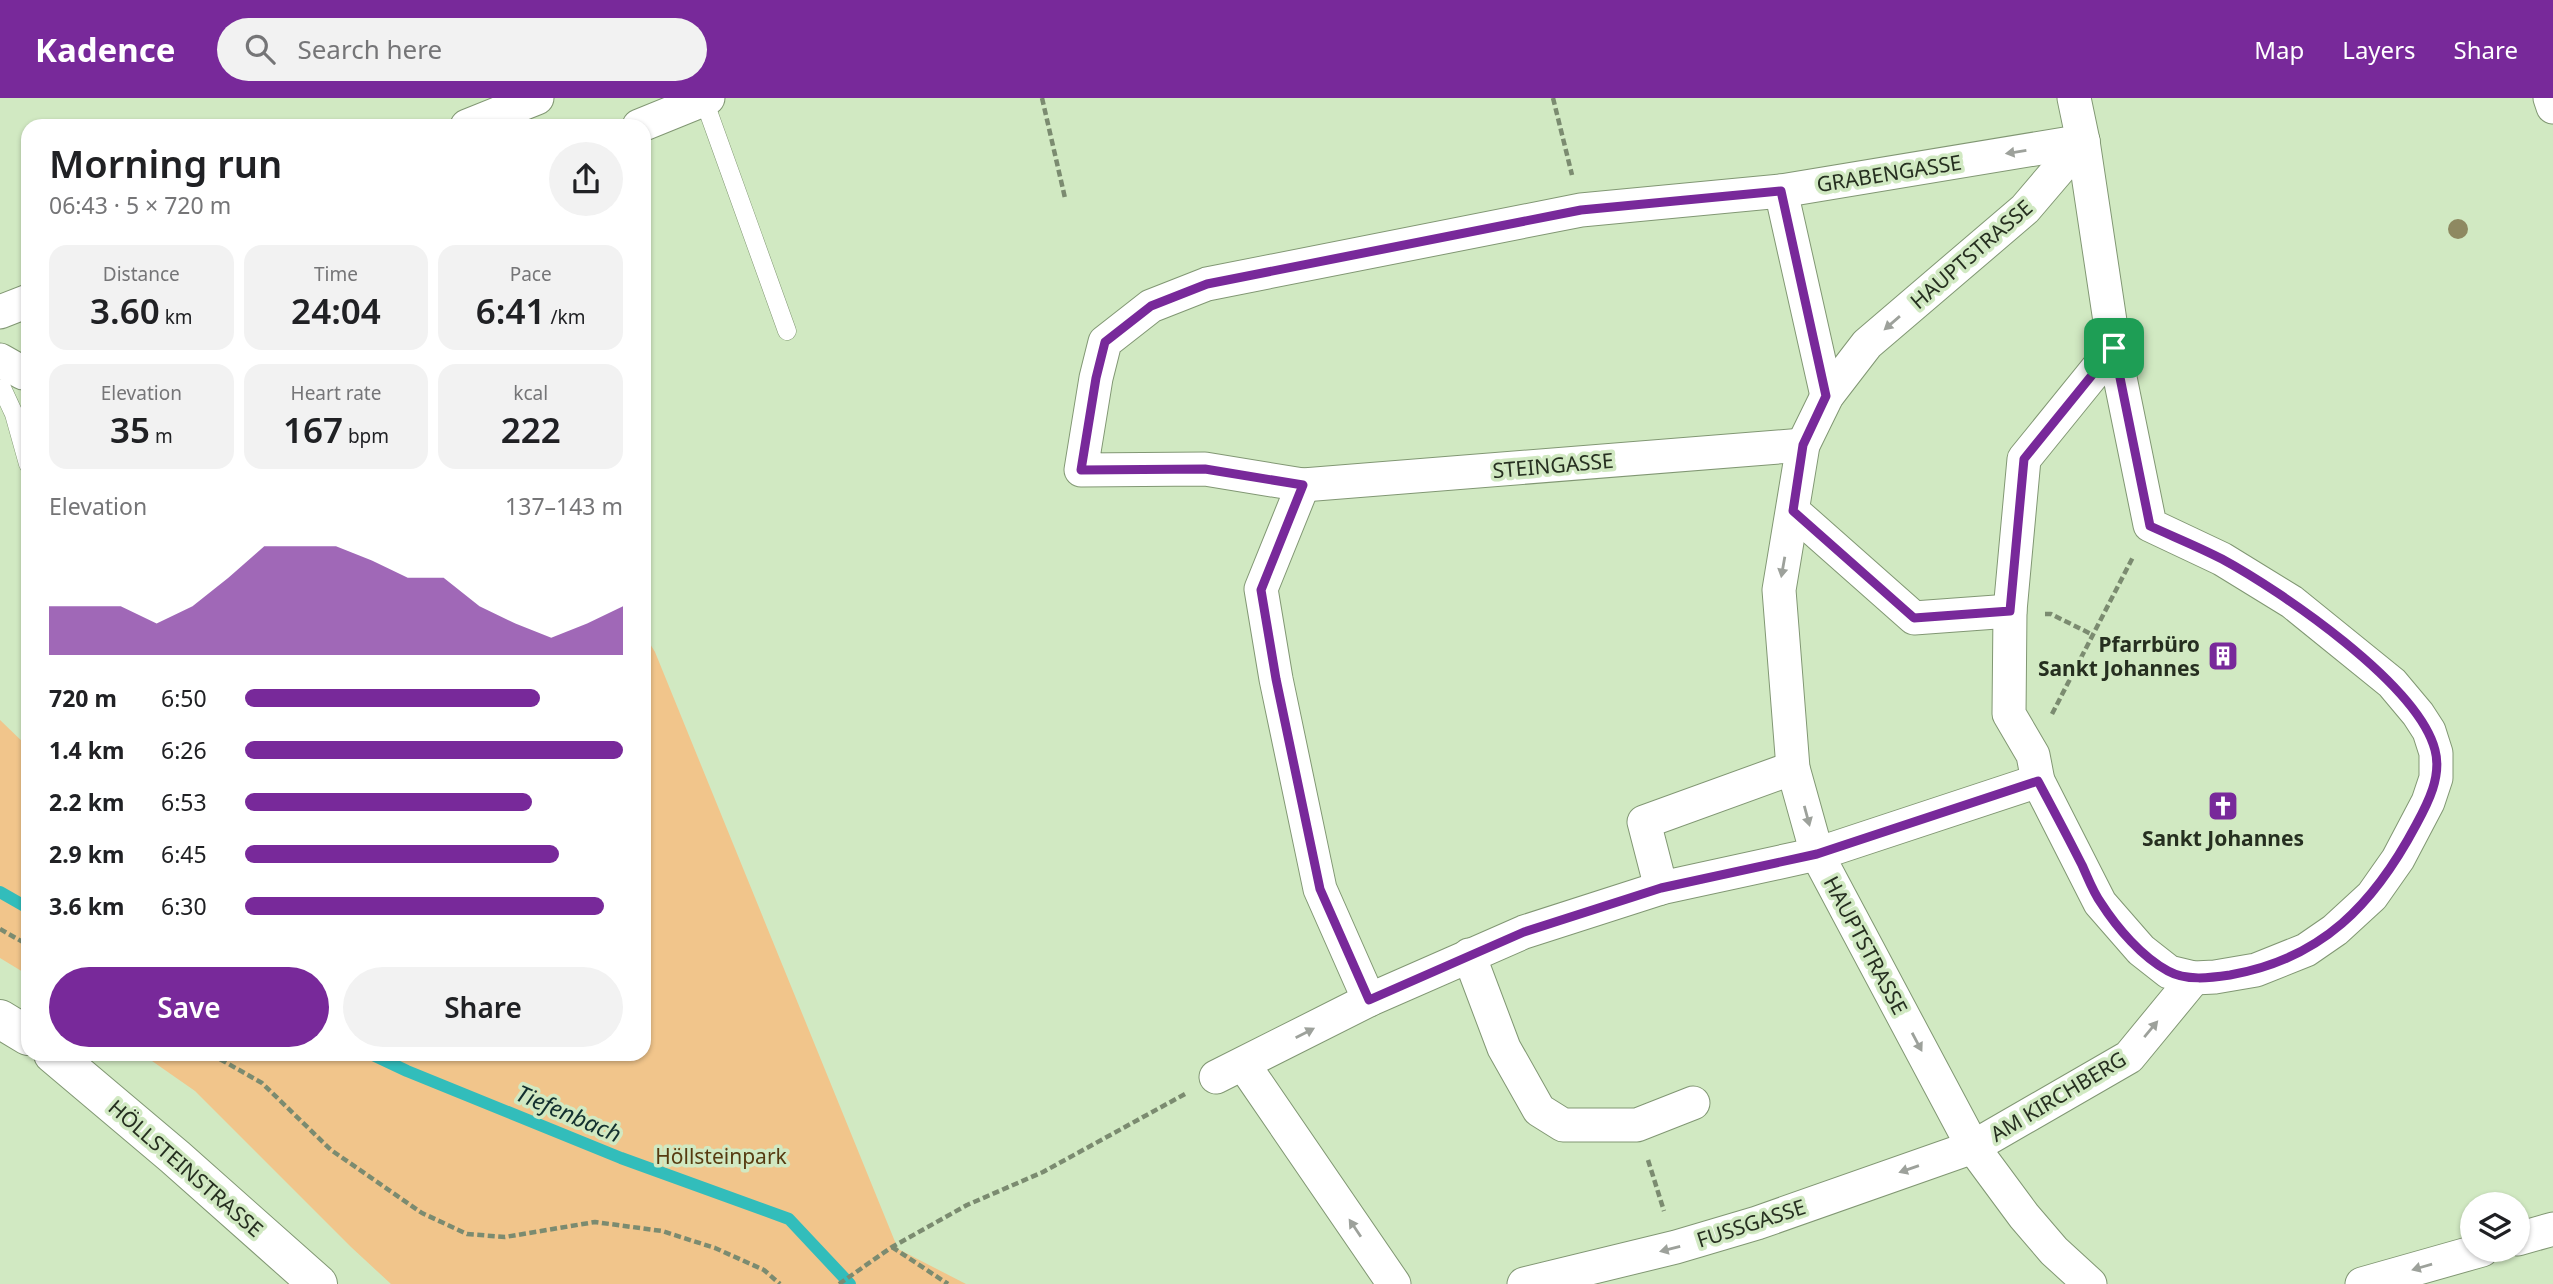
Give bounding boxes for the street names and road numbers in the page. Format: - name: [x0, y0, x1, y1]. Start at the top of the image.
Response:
- street label: GRABENGASSE: [1814, 148, 1964, 198]
- street label: HAUPTSTRASSE: [1904, 193, 2038, 315]
- street label: STEINGASSE: [1491, 446, 1615, 484]
- street label: HAUPTSTRASSE: [1818, 871, 1914, 1019]
- street label: AM KIRCHBERG: [1985, 1044, 2131, 1148]
- street label: HÖLLSTEINSTRASSE: [103, 1093, 269, 1243]
- street label: FUSSGASSE: [1693, 1192, 1809, 1254]

